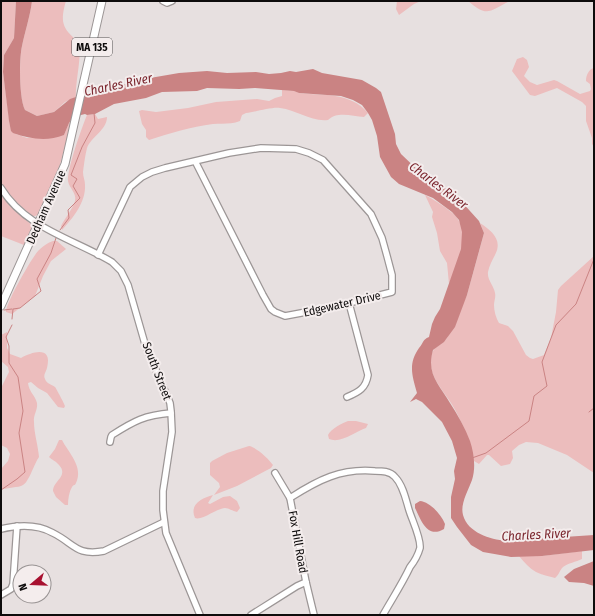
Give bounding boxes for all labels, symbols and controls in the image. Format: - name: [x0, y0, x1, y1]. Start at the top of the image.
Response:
- road number: MA 135: [72, 38, 112, 56]
- water label: Charles River: [83, 70, 154, 99]
- water label: Charles River: [407, 159, 471, 213]
- street label: Dedham Avenue: [23, 168, 69, 246]
- street label: Edgewater Drive: [302, 288, 382, 320]
- street label: South Street: [140, 340, 175, 402]
- street label: Fox Hill Road: [286, 510, 310, 574]
- water label: Charles River: [501, 525, 571, 544]
- north arrow: [12, 564, 52, 604]
- text: N: [16, 582, 30, 592]

